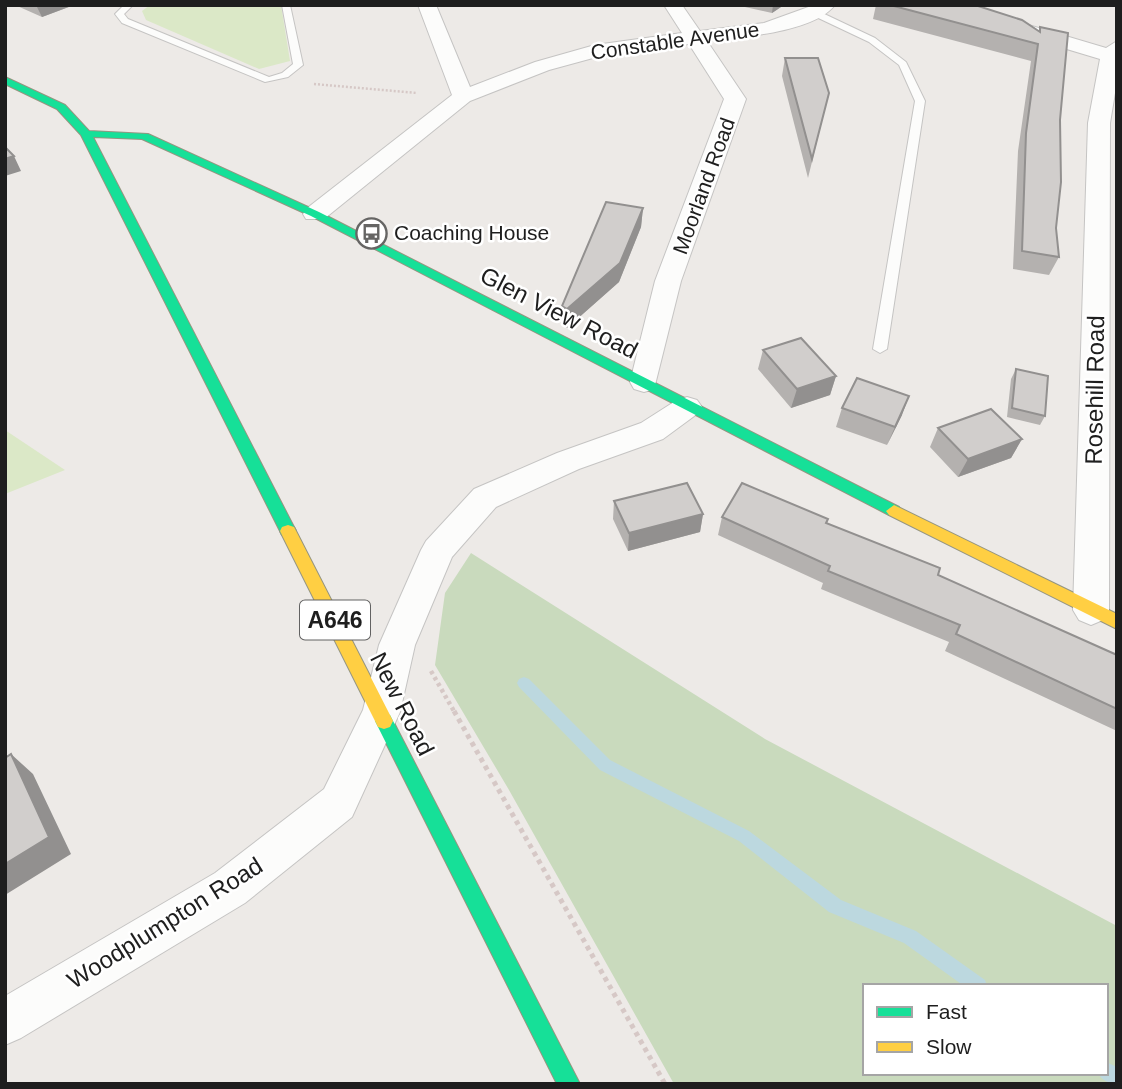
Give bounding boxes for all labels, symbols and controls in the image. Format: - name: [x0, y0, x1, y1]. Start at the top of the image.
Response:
- street label: Constable Avenue: [589, 17, 761, 64]
- street label: Moorland Road: [668, 114, 739, 257]
- bus stop icon: Coaching House: [354, 216, 388, 250]
- place label: Coaching House: [394, 221, 549, 244]
- street label: Glen View Road: [476, 261, 642, 364]
- street label: Rosehill Road: [1080, 315, 1109, 465]
- road number: A646: [300, 600, 370, 640]
- street label: New Road: [365, 648, 440, 760]
- street label: Woodplumpton Road: [62, 851, 267, 994]
- legend: [863, 984, 1108, 1075]
- text: Fast: [926, 1000, 967, 1023]
- text: Slow: [926, 1035, 972, 1058]

